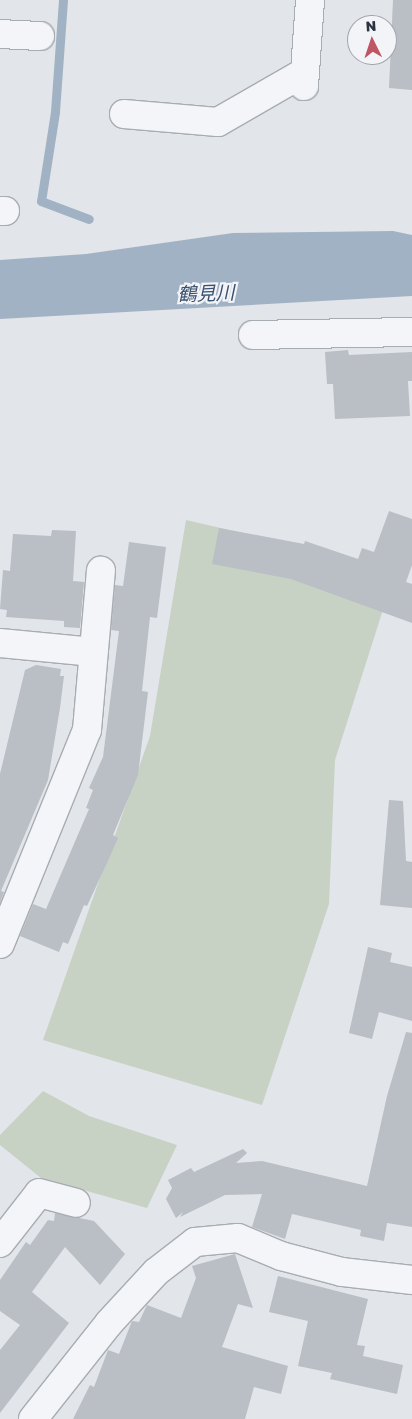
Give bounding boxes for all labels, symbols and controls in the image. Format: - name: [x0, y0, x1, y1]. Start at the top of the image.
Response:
- north arrow: [347, 15, 397, 65]
- text: N: [365, 17, 377, 34]
- water label: 鶴見川: [177, 281, 235, 305]

